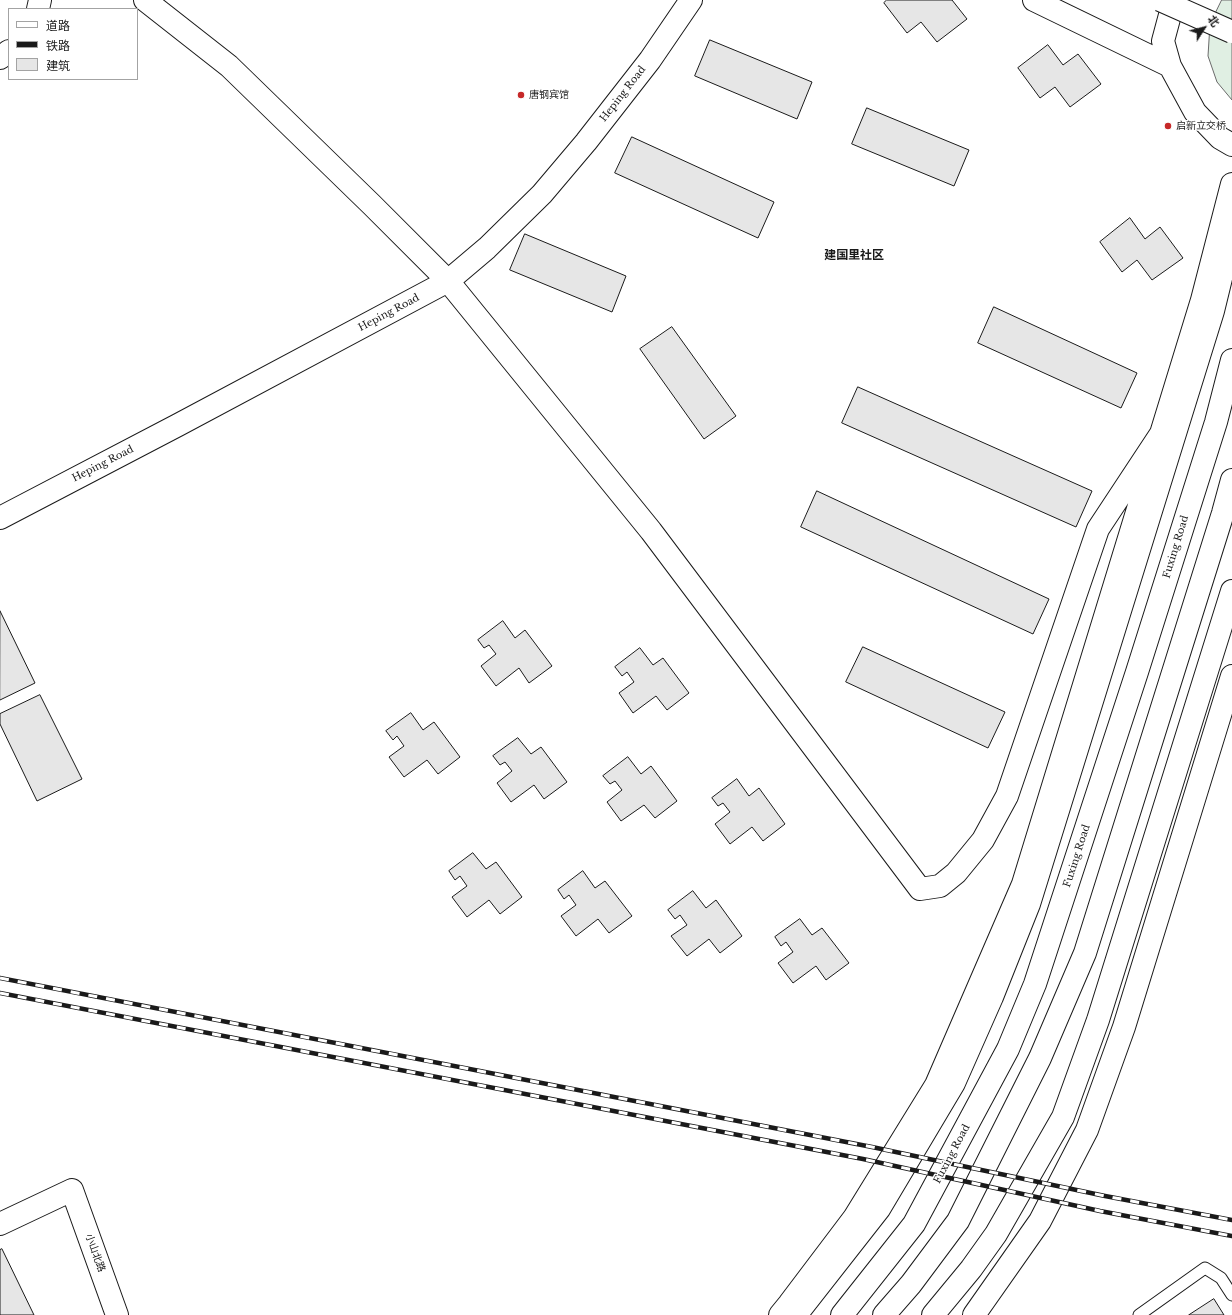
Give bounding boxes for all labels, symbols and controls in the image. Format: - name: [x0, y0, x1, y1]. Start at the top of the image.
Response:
- legend: [8, 8, 138, 80]
- north arrow: [1184, 8, 1224, 48]
- text: 北: [1205, 12, 1223, 30]
- text: 道路: [46, 18, 70, 33]
- text: 铁路: [46, 38, 70, 53]
- text: 建筑: [46, 58, 70, 73]
- street label: Heping Road: [598, 64, 648, 124]
- place label: 唐钢宾馆: [529, 89, 569, 101]
- marker: 唐钢宾馆: [516, 90, 526, 100]
- place label: 启新立交桥: [1176, 120, 1226, 132]
- marker: 启新立交桥: [1163, 121, 1173, 131]
- district label: 建国里社区: [824, 249, 884, 263]
- street label: Heping Road: [356, 292, 422, 334]
- street label: Heping Road: [70, 443, 136, 485]
- street label: Fuxing Road: [1161, 514, 1191, 580]
- street label: Fuxing Road: [1061, 823, 1093, 889]
- street label: Fuxing Road: [931, 1122, 973, 1186]
- street label: 小山北路: [83, 1232, 107, 1274]

